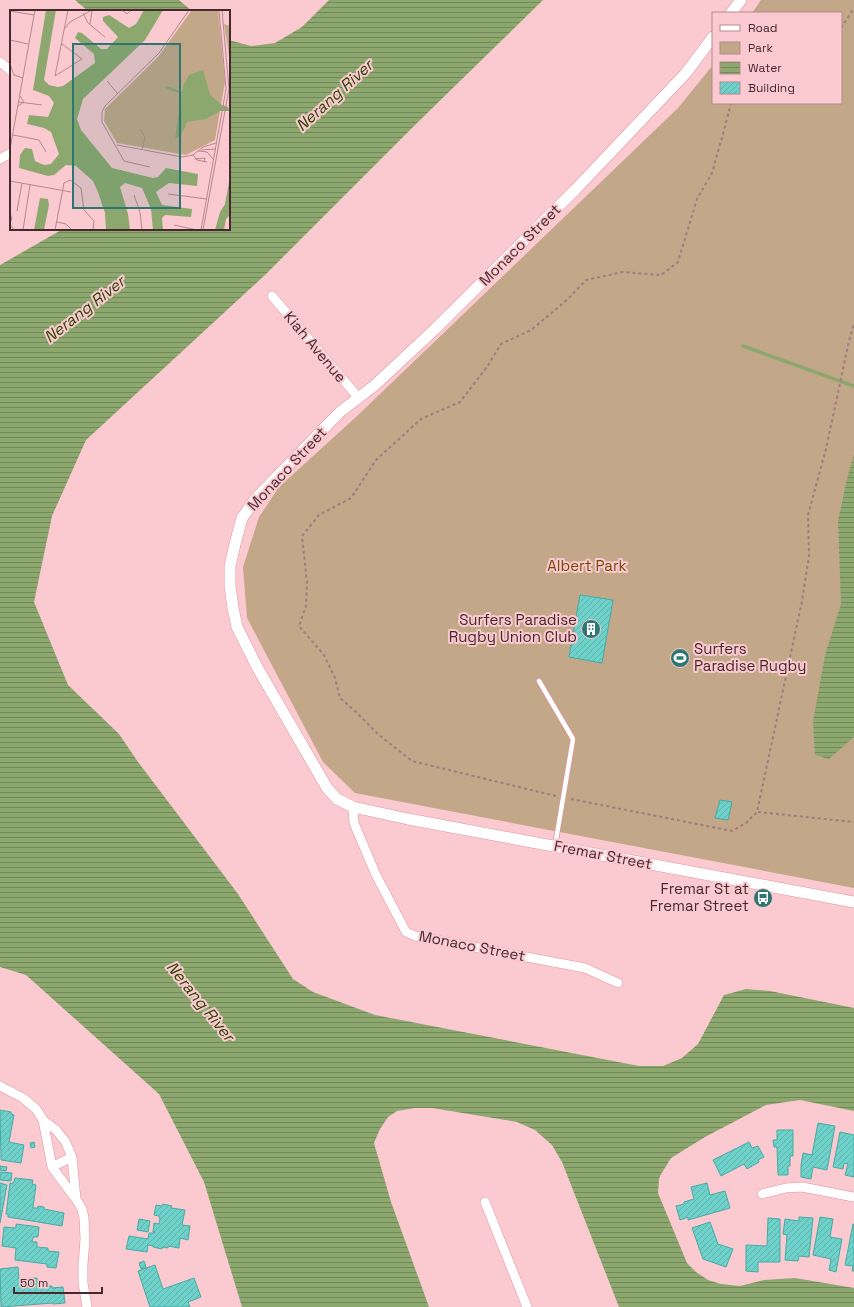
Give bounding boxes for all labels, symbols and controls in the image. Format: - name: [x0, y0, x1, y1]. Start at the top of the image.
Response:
- inset map: [10, 10, 230, 230]
- legend: [712, 12, 842, 104]
- text: Road: [748, 20, 777, 36]
- text: Park: [748, 40, 773, 56]
- water label: Nerang River: [291, 54, 379, 136]
- text: Water: [748, 60, 782, 76]
- text: Building: [748, 80, 795, 96]
- street label: Monaco Street: [475, 200, 565, 289]
- water label: Nerang River: [40, 270, 131, 348]
- street label: Kiah Avenue: [280, 307, 351, 386]
- street label: Monaco Street: [243, 423, 330, 515]
- park label: Albert Park: [547, 556, 627, 575]
- place label: Surfers Paradise Rugby Union Club: [449, 610, 577, 646]
- building icon: Surfers Paradise Rugby Union Club: [580, 618, 602, 640]
- place label: Surfers Paradise Rugby: [694, 639, 806, 675]
- sports icon: Surfers Paradise Rugby: [669, 647, 691, 669]
- street label: Fremar Street: [553, 836, 654, 873]
- place label: Fremar St at Fremar Street: [650, 879, 749, 915]
- bus stop icon: Fremar St at Fremar Street: [752, 887, 774, 909]
- street label: Monaco Street: [417, 926, 527, 965]
- water label: Nerang River: [162, 957, 241, 1047]
- scale bar: [14, 1269, 102, 1295]
- text: 50 m: [20, 1275, 48, 1291]

